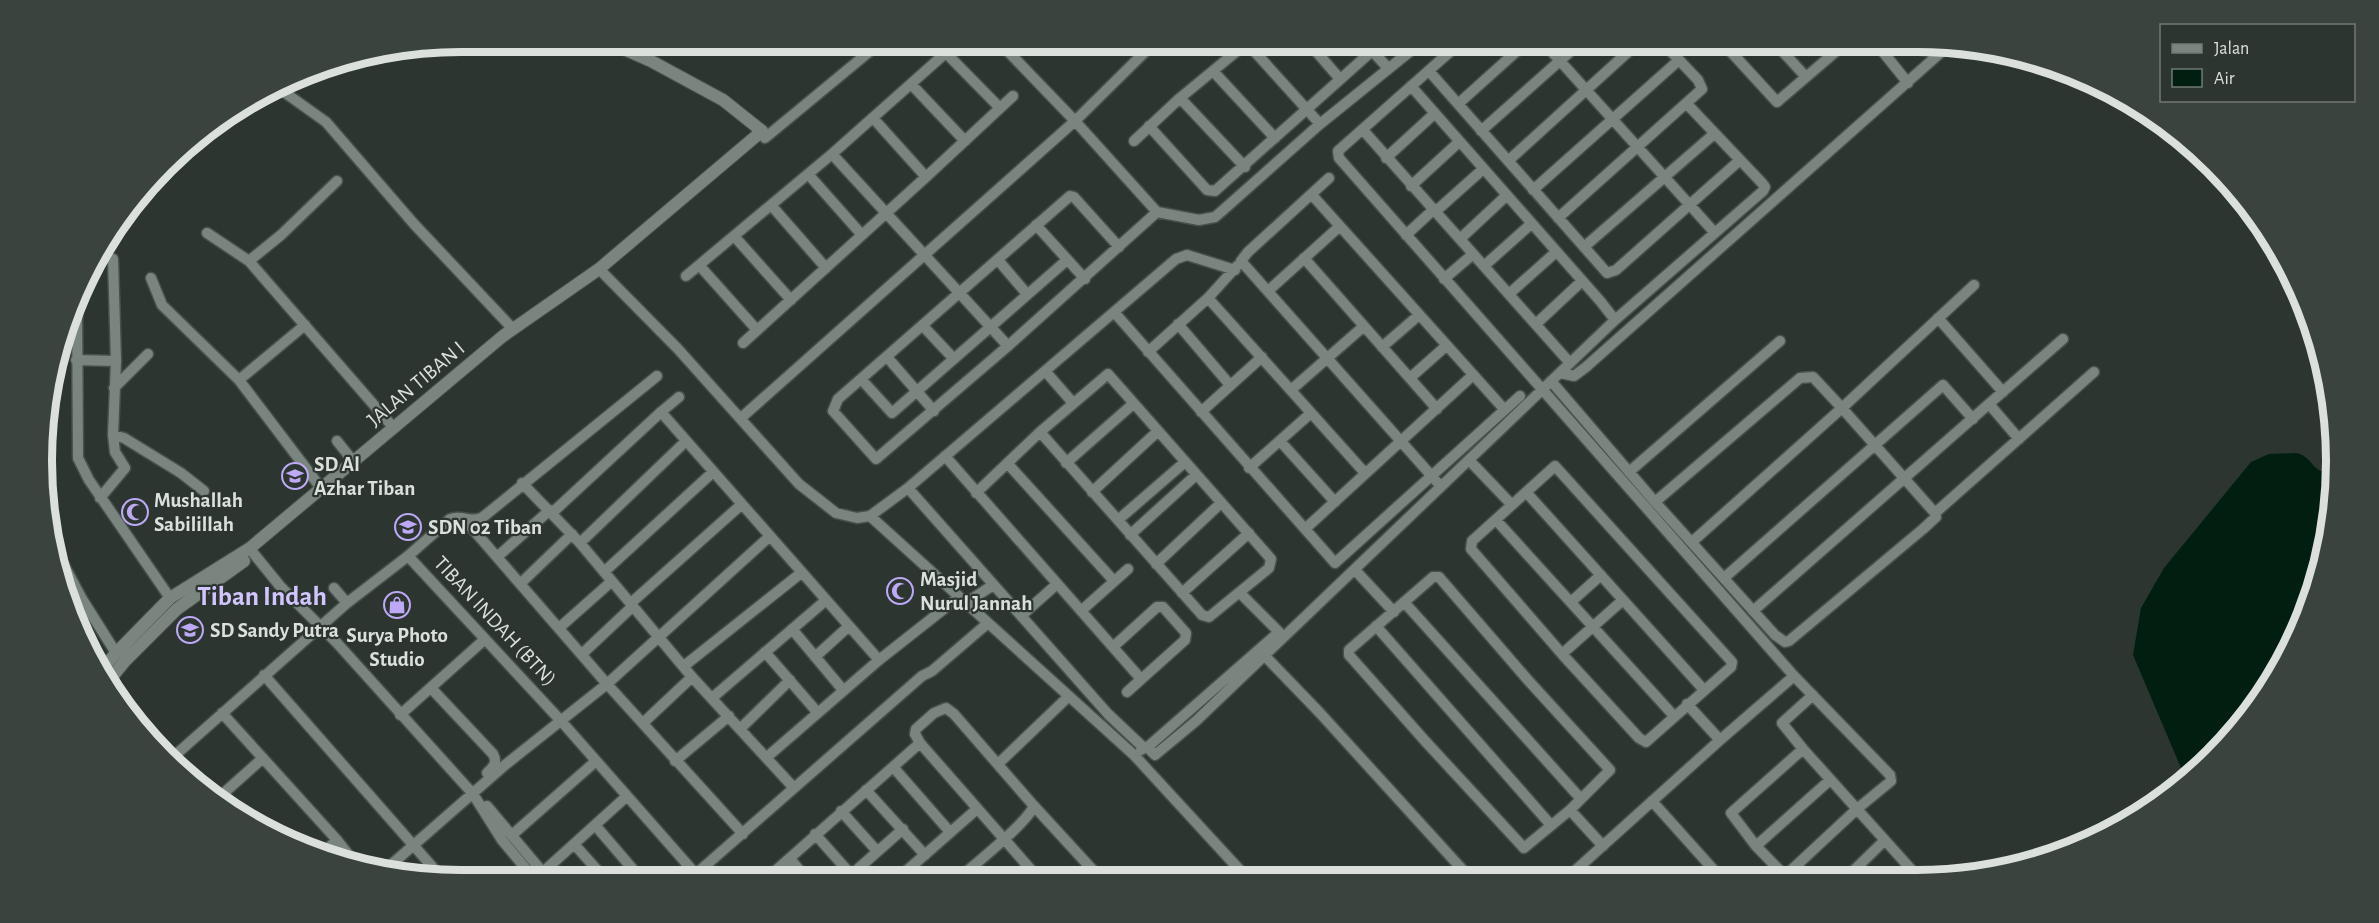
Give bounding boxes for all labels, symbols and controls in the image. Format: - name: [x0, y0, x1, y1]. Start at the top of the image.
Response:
- legend: [2160, 24, 2355, 102]
- text: Jalan: [2214, 40, 2249, 58]
- text: Air: [2214, 70, 2235, 88]
- street label: JALAN TIBAN I: [363, 337, 469, 431]
- place label: SD Al Azhar Tiban: [314, 454, 415, 499]
- school or university icon: SD Al Azhar Tiban: [280, 461, 310, 491]
- place label: Mushallah Sabilillah: [154, 490, 243, 535]
- mosque icon: Mushallah Sabilillah: [120, 497, 150, 527]
- school or university icon: SDN 02 Tiban: [393, 512, 423, 542]
- place label: SDN 02 Tiban: [428, 517, 542, 538]
- street label: TIBAN INDAH (BTN): [430, 552, 560, 690]
- place label: Masjid Nurul Jannah: [920, 569, 1032, 614]
- mosque icon: Masjid Nurul Jannah: [885, 576, 915, 606]
- district label: Tiban Indah: [197, 583, 327, 610]
- shop icon: Surya Photo Studio: [382, 590, 412, 620]
- school or university icon: SD Sandy Putra: [175, 615, 205, 645]
- place label: SD Sandy Putra: [210, 620, 339, 641]
- place label: Surya Photo Studio: [346, 625, 448, 670]

